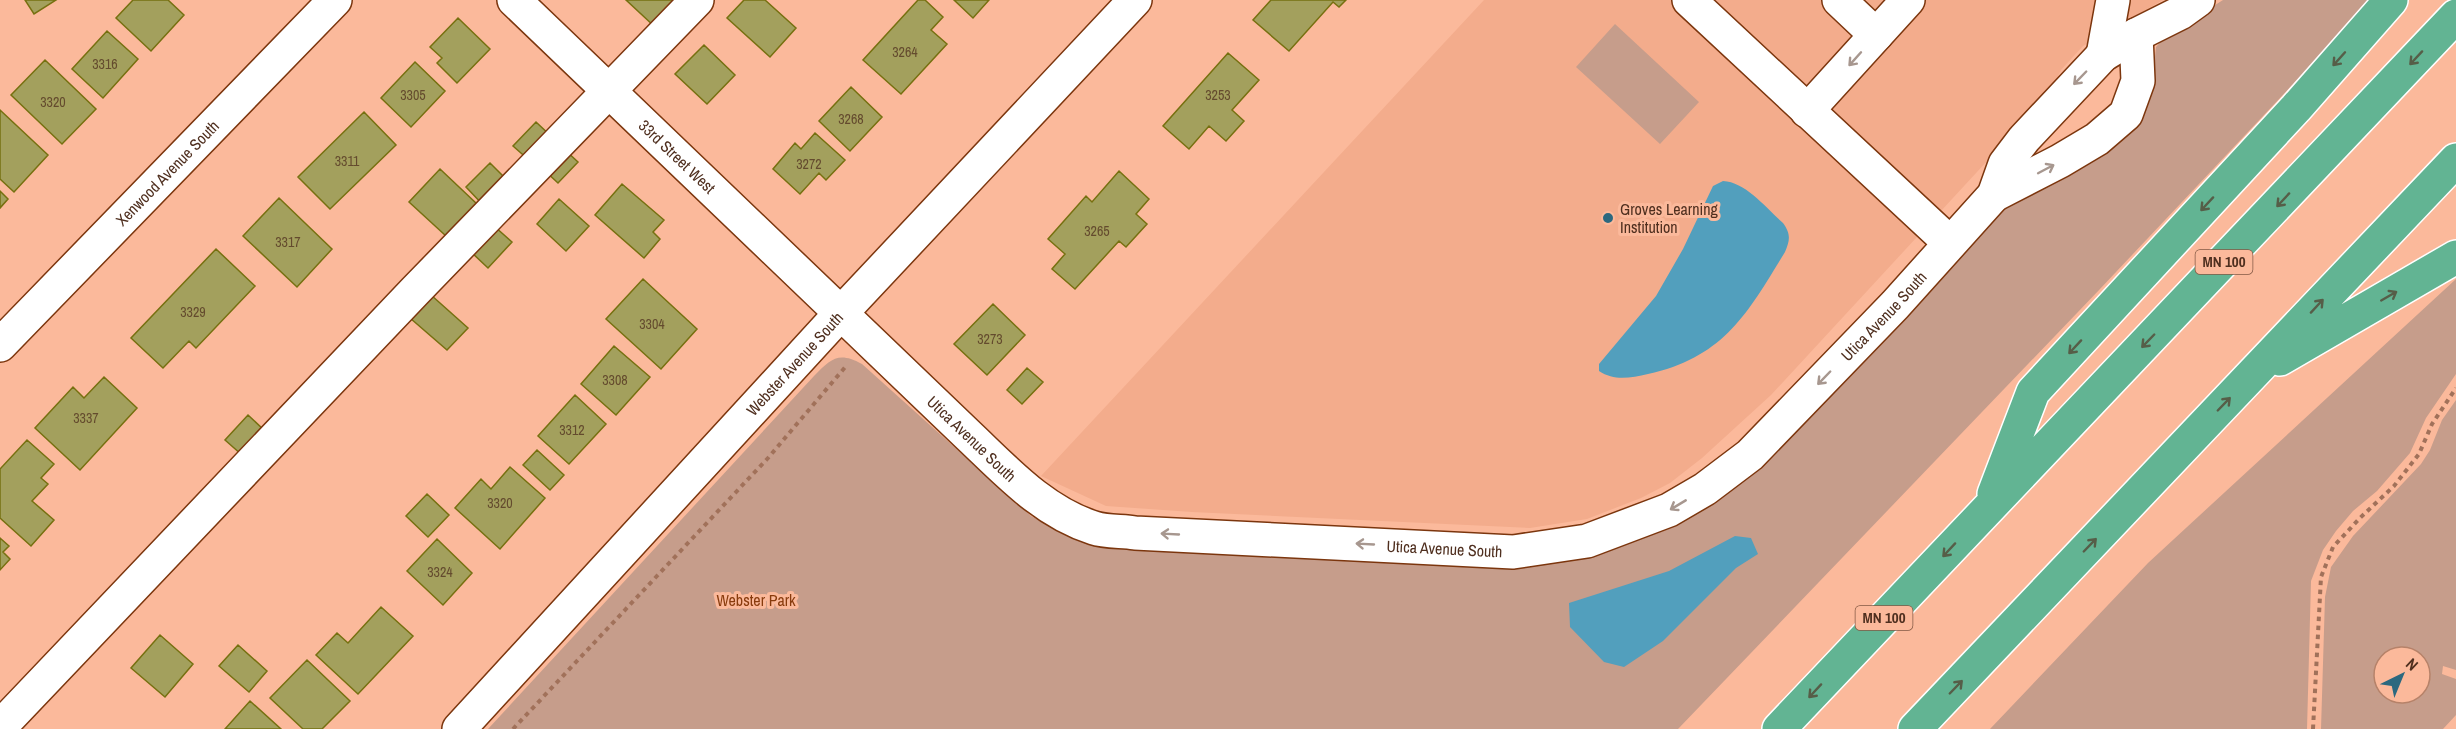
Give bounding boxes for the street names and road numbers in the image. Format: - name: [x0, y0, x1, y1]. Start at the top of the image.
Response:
- street label: 33rd Street West: [634, 114, 721, 199]
- street label: Xenwood Avenue South: [111, 115, 224, 231]
- road number: MN 100: [2196, 250, 2252, 274]
- street label: Utica Avenue South: [1836, 266, 1931, 366]
- street label: Webster Avenue South: [741, 307, 848, 420]
- street label: Utica Avenue South: [922, 391, 1021, 487]
- street label: Utica Avenue South: [1386, 535, 1503, 562]
- road number: MN 100: [1856, 606, 1912, 630]

